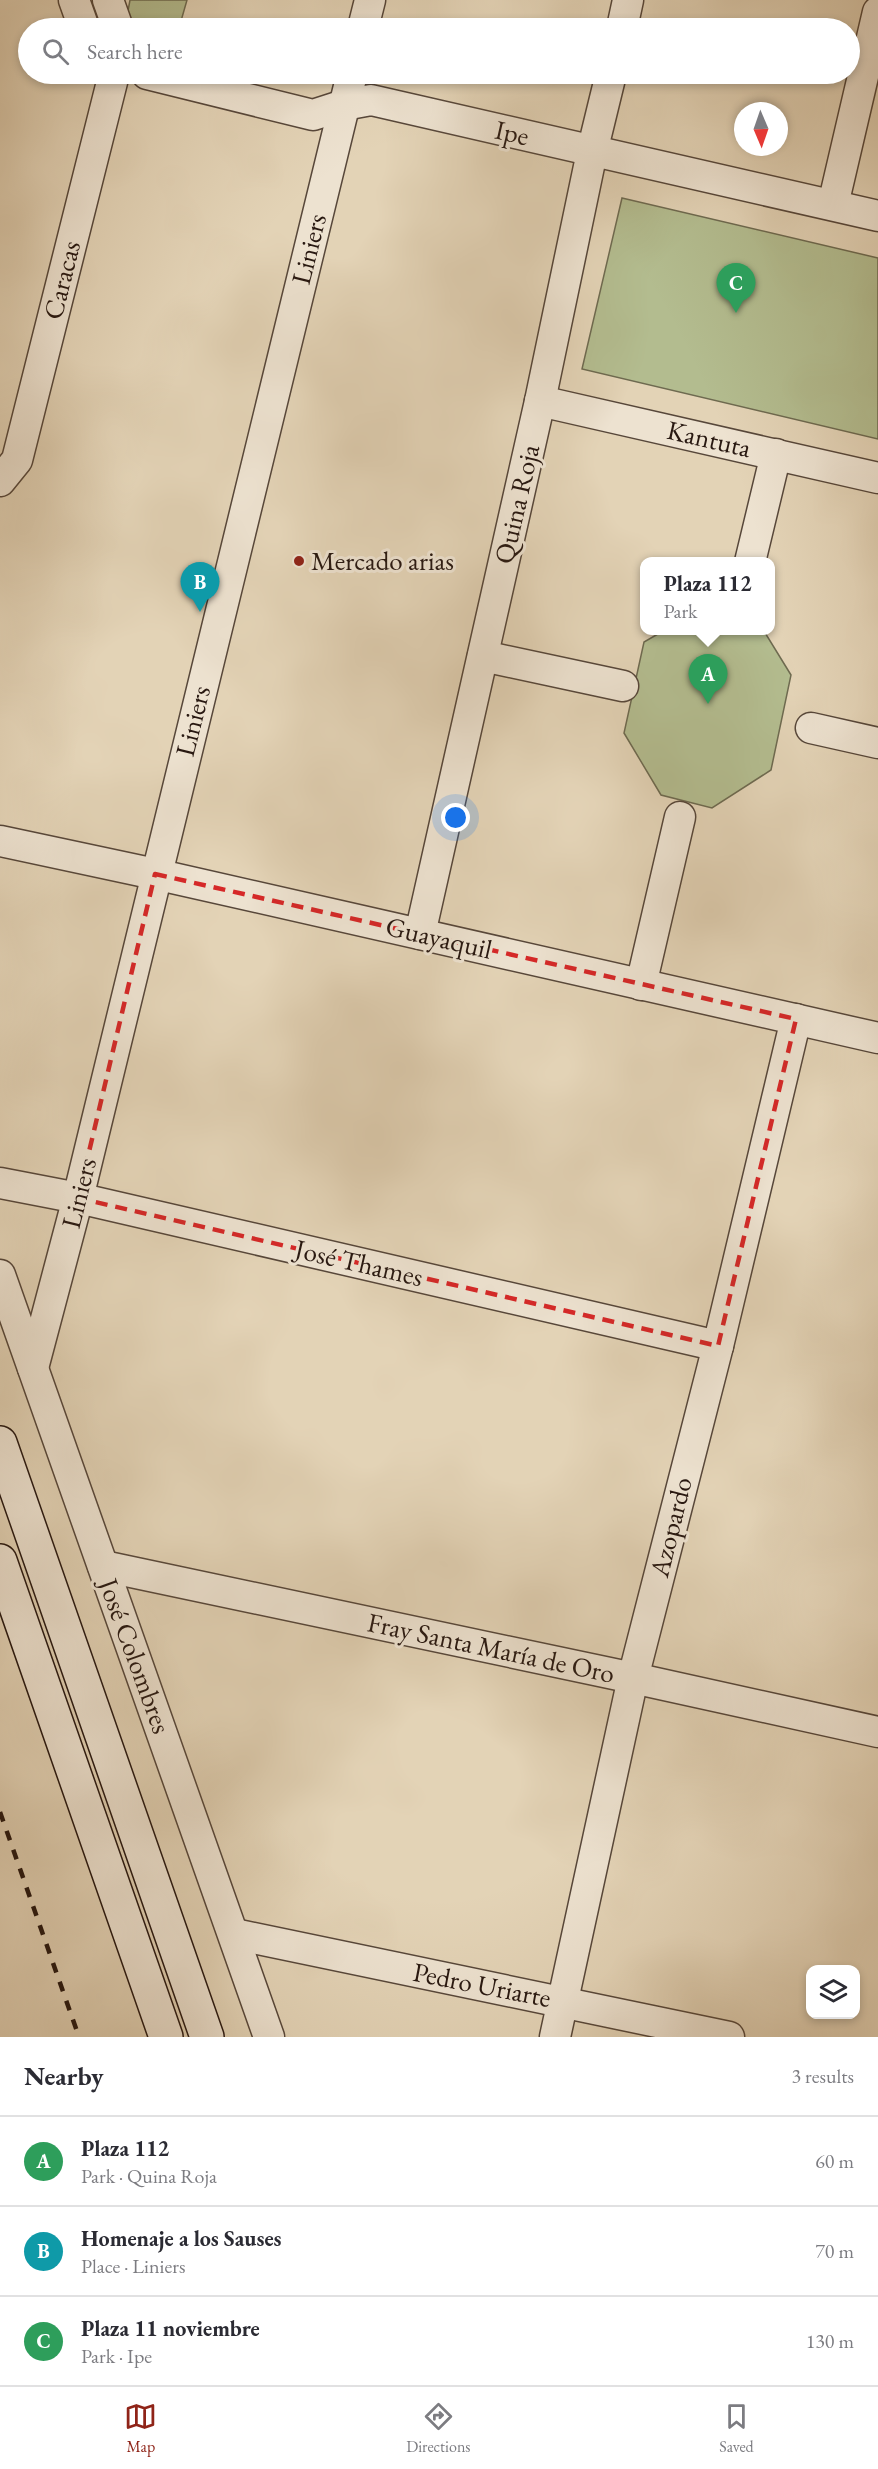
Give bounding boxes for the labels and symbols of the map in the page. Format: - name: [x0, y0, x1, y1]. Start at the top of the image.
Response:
- north arrow: [734, 102, 788, 156]
- street label: Ipe: [492, 112, 532, 153]
- street label: Liniers: [283, 210, 334, 288]
- street label: Caracas: [35, 237, 88, 323]
- pin: C: [716, 264, 756, 313]
- street label: Kantuta: [664, 412, 755, 465]
- street label: Quina Roja: [486, 441, 547, 567]
- place label: Mercado arias: [311, 543, 454, 578]
- marker: Mercado arias: [292, 554, 306, 568]
- pin: B: [180, 562, 220, 612]
- pin: A: [688, 654, 728, 704]
- street label: Liniers: [167, 682, 218, 760]
- your location: [441, 803, 470, 832]
- street label: Guayaquil: [383, 908, 496, 967]
- street label: Liniers: [53, 1154, 104, 1232]
- street label: José Thames: [290, 1230, 426, 1294]
- street label: Azopardo: [641, 1473, 700, 1582]
- street label: José Colombres: [91, 1572, 180, 1738]
- street label: Fray Santa María de Oro: [364, 1604, 618, 1691]
- street label: Pedro Uriarte: [410, 1954, 554, 2015]

